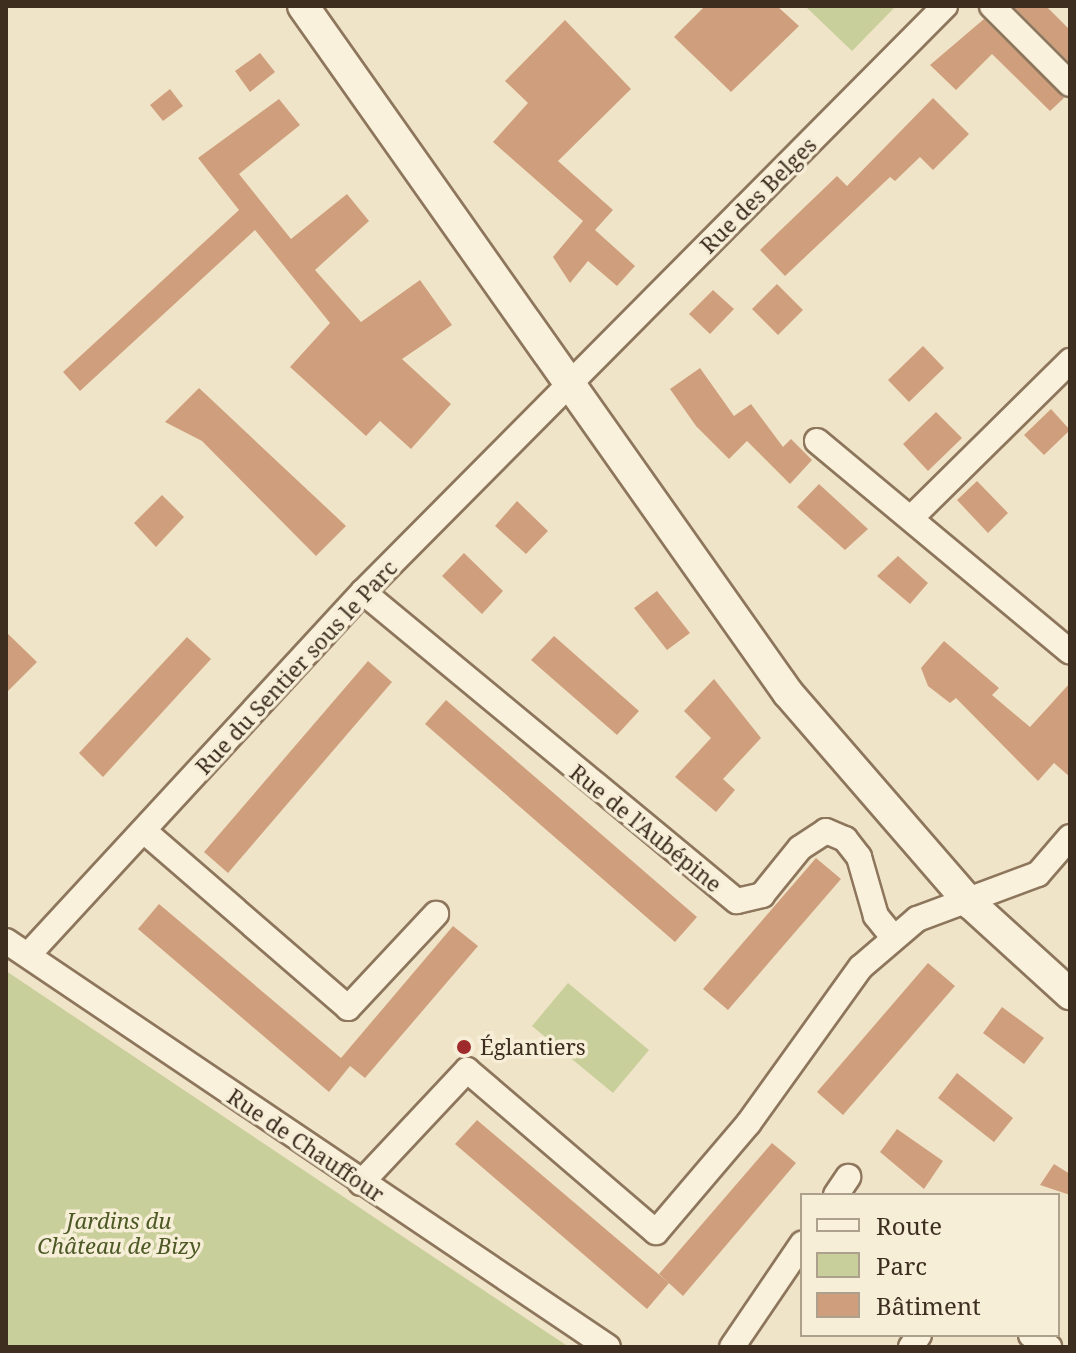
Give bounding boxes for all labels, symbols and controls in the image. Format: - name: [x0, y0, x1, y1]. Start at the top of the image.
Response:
- street label: Rue des Belges: [694, 131, 822, 259]
- street label: Rue du Sentier sous le Parc: [190, 554, 402, 780]
- street label: Rue de l'Aubépine: [565, 759, 727, 897]
- place label: Églantiers: [480, 1034, 586, 1060]
- marker: Églantiers: [455, 1038, 473, 1056]
- street label: Rue de Chauffour: [223, 1083, 389, 1207]
- legend: [800, 1193, 1060, 1337]
- park label: Jardins du Château de Bizy: [37, 1207, 201, 1258]
- text: Route: [876, 1209, 942, 1242]
- text: Parc: [876, 1249, 927, 1282]
- text: Bâtiment: [876, 1289, 981, 1322]

